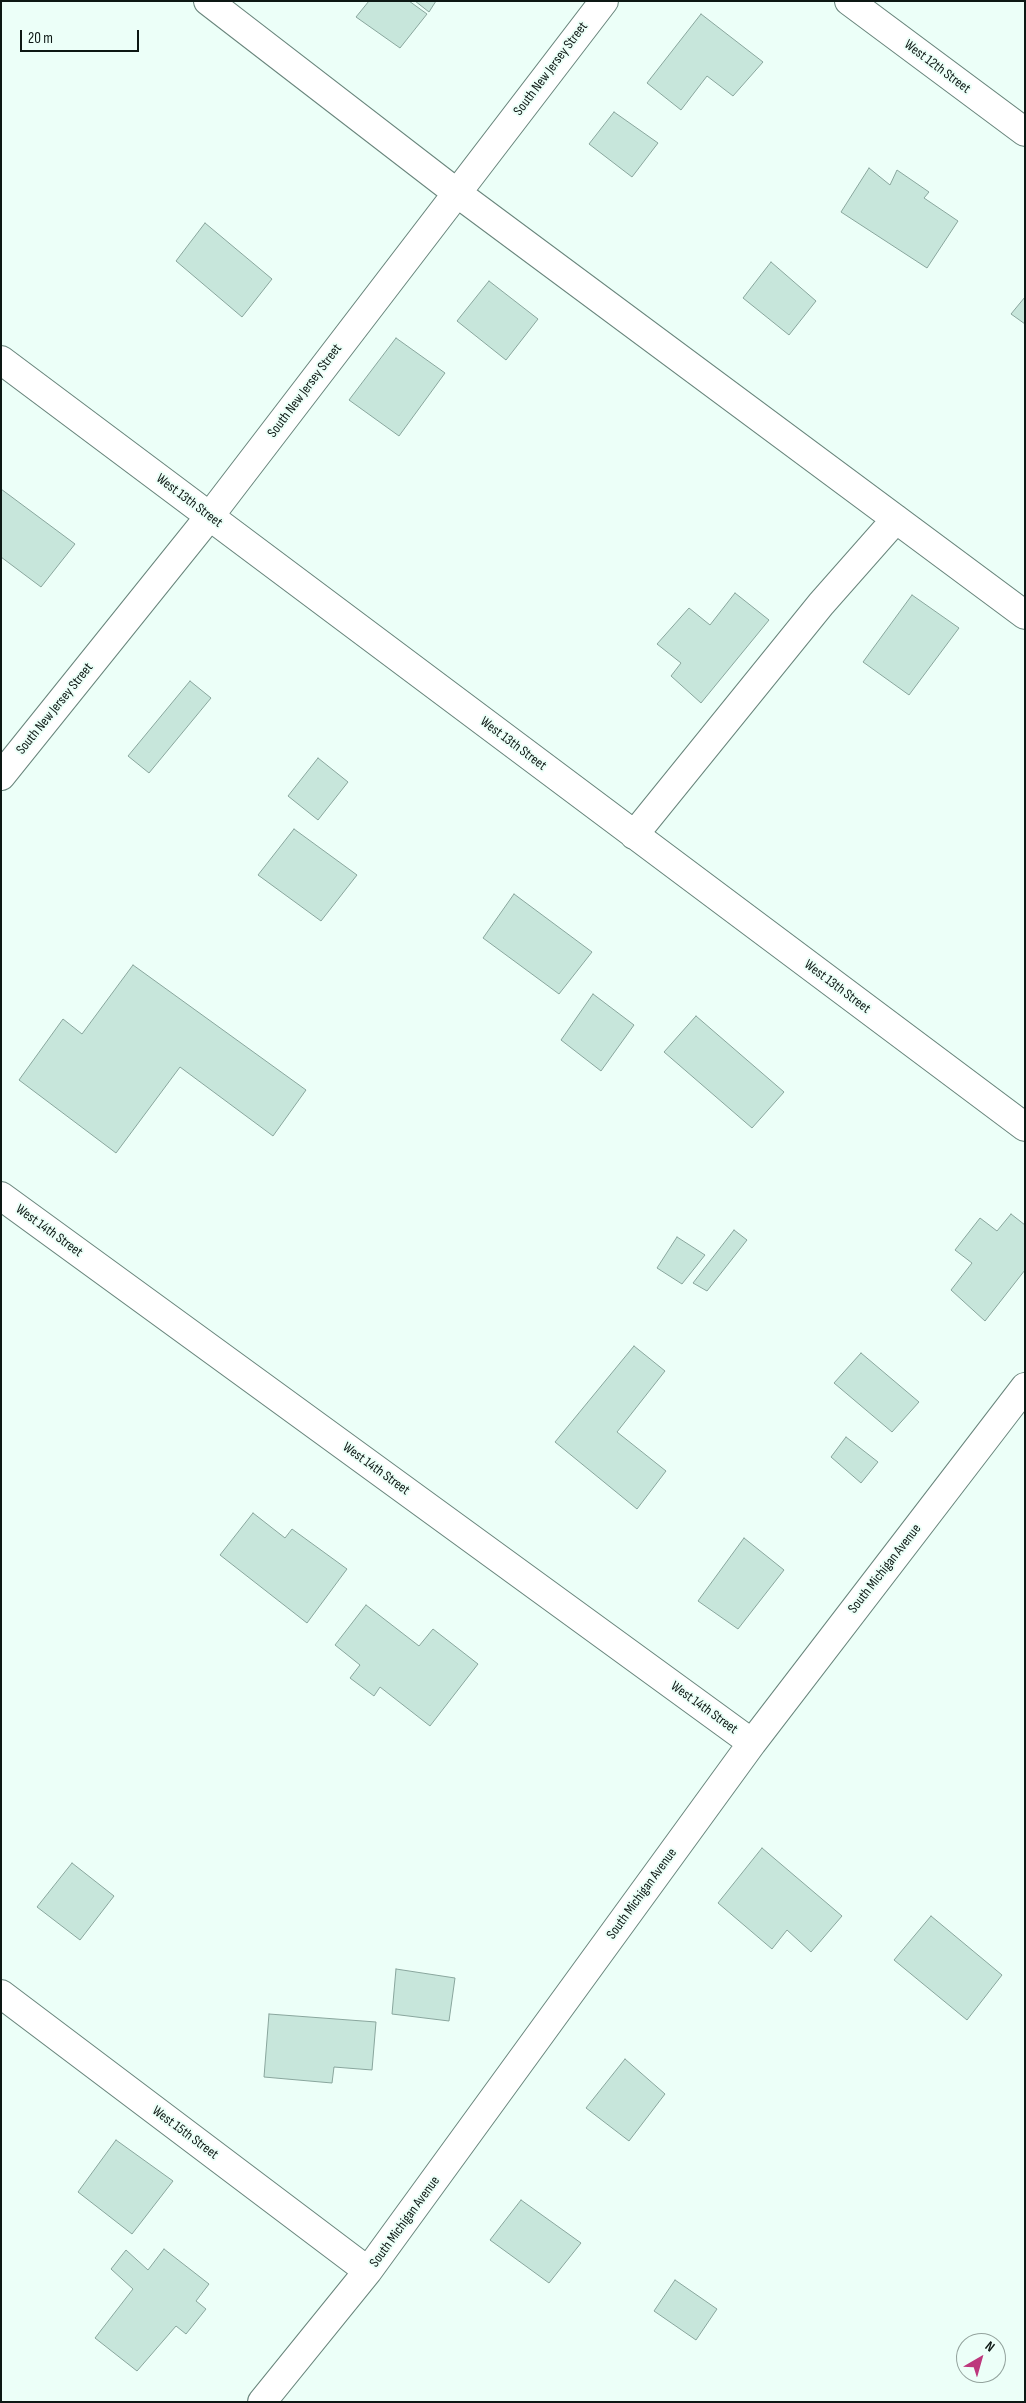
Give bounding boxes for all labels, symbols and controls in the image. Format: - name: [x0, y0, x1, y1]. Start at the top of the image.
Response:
- street label: South New Jersey Street: [510, 19, 592, 119]
- scale bar: [22, 20, 141, 52]
- text: 20 m: [28, 29, 53, 48]
- street label: West 12th Street: [900, 37, 974, 97]
- street label: South New Jersey Street: [264, 341, 346, 441]
- street label: West 13th Street: [152, 471, 226, 531]
- street label: South New Jersey Street: [13, 660, 97, 758]
- street label: West 13th Street: [476, 714, 550, 774]
- street label: West 13th Street: [800, 957, 874, 1017]
- street label: West 14th Street: [12, 1201, 86, 1261]
- street label: West 14th Street: [339, 1439, 413, 1499]
- street label: South Michigan Avenue: [845, 1521, 925, 1617]
- street label: West 14th Street: [667, 1678, 741, 1738]
- street label: South Michigan Avenue: [603, 1845, 681, 1943]
- street label: West 15th Street: [149, 2103, 221, 2163]
- street label: South Michigan Avenue: [366, 2173, 444, 2271]
- north arrow: [956, 2333, 1006, 2383]
- text: N: [982, 2338, 998, 2356]

